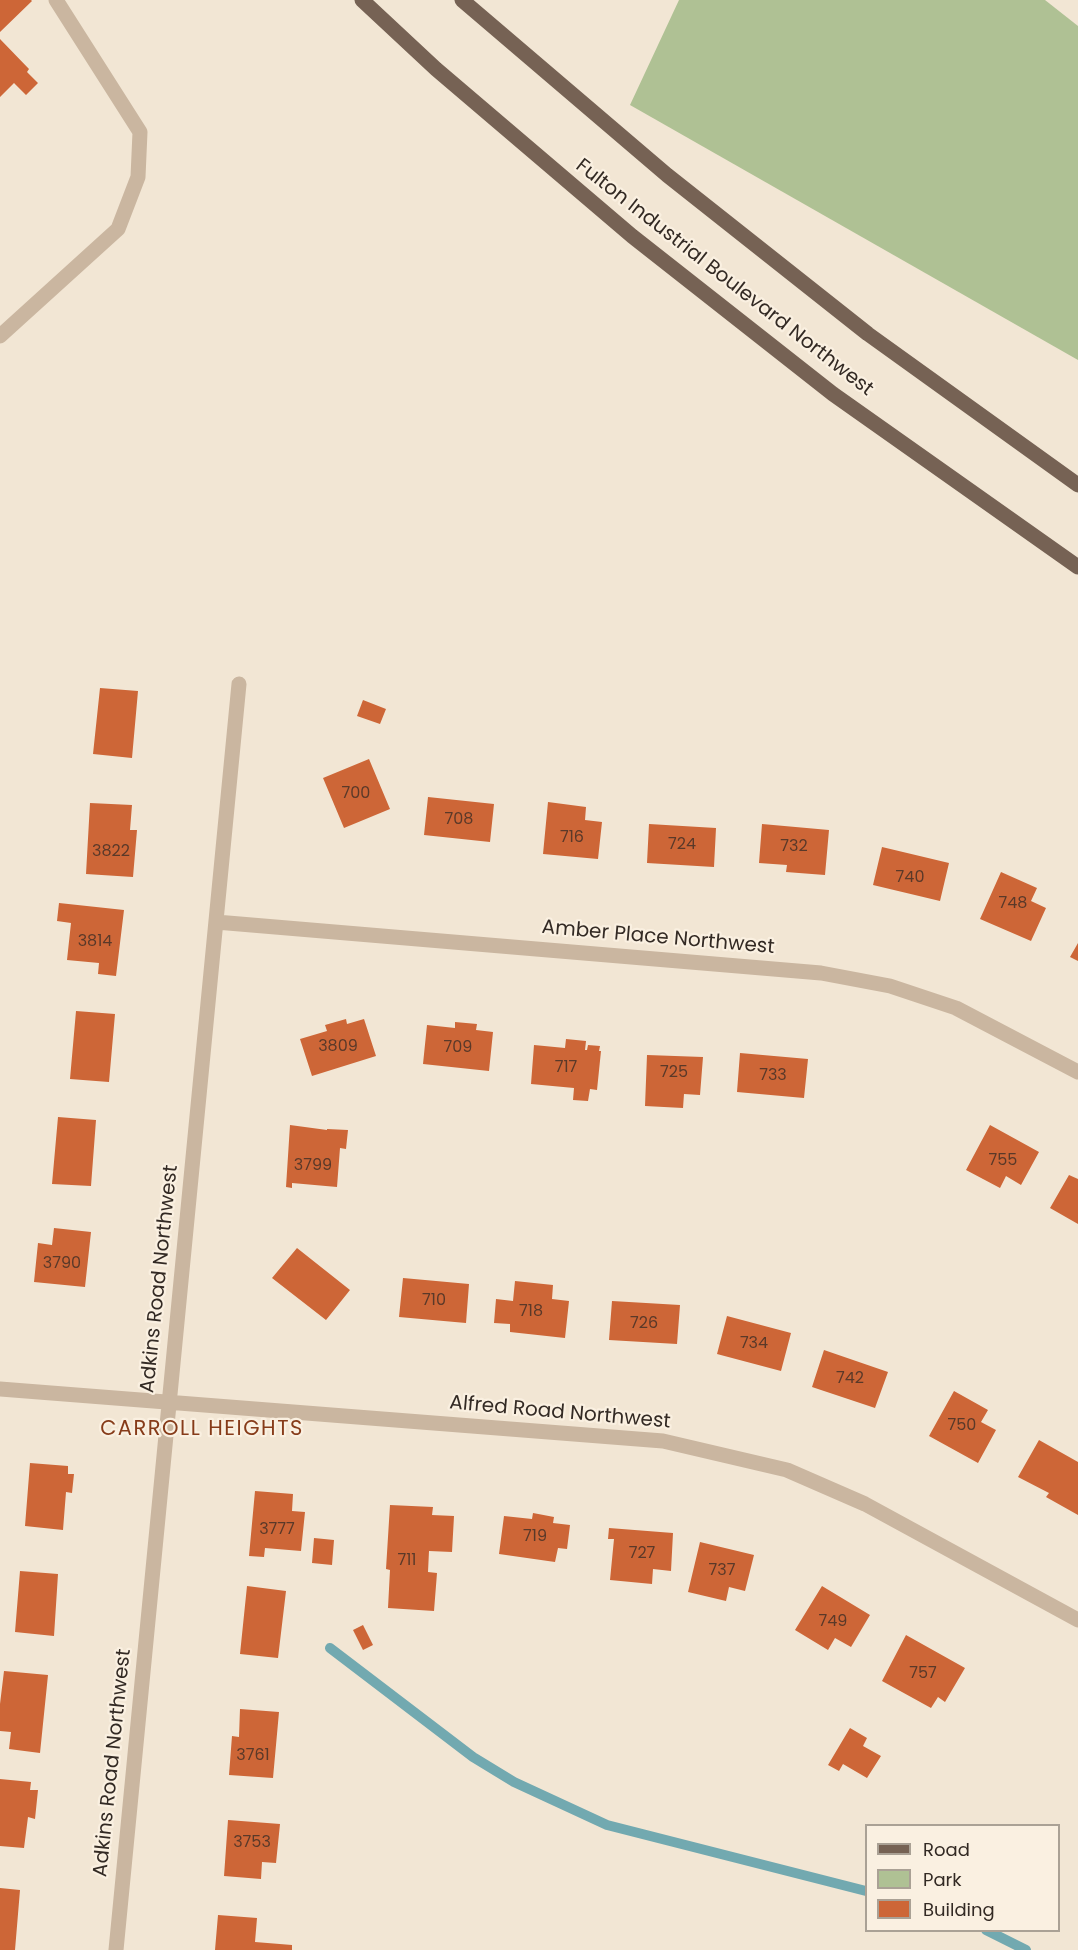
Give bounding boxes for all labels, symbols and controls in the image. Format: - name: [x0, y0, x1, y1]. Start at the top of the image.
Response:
- street label: Fulton Industrial Boulevard Northwest: [570, 154, 878, 402]
- house number: 700: [342, 784, 370, 804]
- house number: 708: [445, 810, 473, 830]
- house number: 716: [560, 828, 584, 848]
- house number: 724: [668, 835, 696, 855]
- house number: 732: [780, 837, 808, 857]
- house number: 3822: [92, 842, 130, 862]
- house number: 740: [896, 868, 924, 888]
- house number: 748: [999, 894, 1027, 914]
- street label: Amber Place Northwest: [541, 916, 775, 960]
- house number: 3814: [78, 932, 112, 952]
- house number: 3809: [318, 1037, 358, 1057]
- house number: 709: [444, 1038, 472, 1058]
- house number: 717: [555, 1058, 577, 1078]
- house number: 725: [660, 1063, 688, 1083]
- house number: 733: [759, 1066, 787, 1086]
- house number: 755: [989, 1151, 1017, 1171]
- house number: 3799: [294, 1156, 332, 1176]
- street label: Adkins Road Northwest: [136, 1164, 184, 1394]
- house number: 3790: [43, 1254, 81, 1274]
- house number: 710: [422, 1291, 446, 1311]
- house number: 718: [519, 1302, 543, 1322]
- house number: 726: [630, 1314, 658, 1334]
- house number: 734: [740, 1334, 768, 1354]
- house number: 742: [836, 1369, 864, 1389]
- street label: Alfred Road Northwest: [448, 1391, 672, 1435]
- house number: 750: [948, 1416, 976, 1436]
- district label: CARROLL HEIGHTS: [100, 1417, 304, 1443]
- house number: 3777: [259, 1520, 295, 1540]
- house number: 719: [523, 1527, 547, 1547]
- house number: 727: [629, 1544, 655, 1564]
- house number: 711: [398, 1551, 416, 1571]
- house number: 737: [709, 1561, 735, 1581]
- house number: 749: [819, 1612, 847, 1632]
- street label: Adkins Road Northwest: [89, 1648, 137, 1878]
- house number: 757: [909, 1664, 937, 1684]
- house number: 3761: [236, 1746, 270, 1766]
- legend: [865, 1824, 1060, 1932]
- house number: 3753: [233, 1833, 271, 1853]
- text: Road: [923, 1837, 970, 1862]
- text: Park: [923, 1867, 962, 1892]
- text: Building: [923, 1897, 995, 1922]

